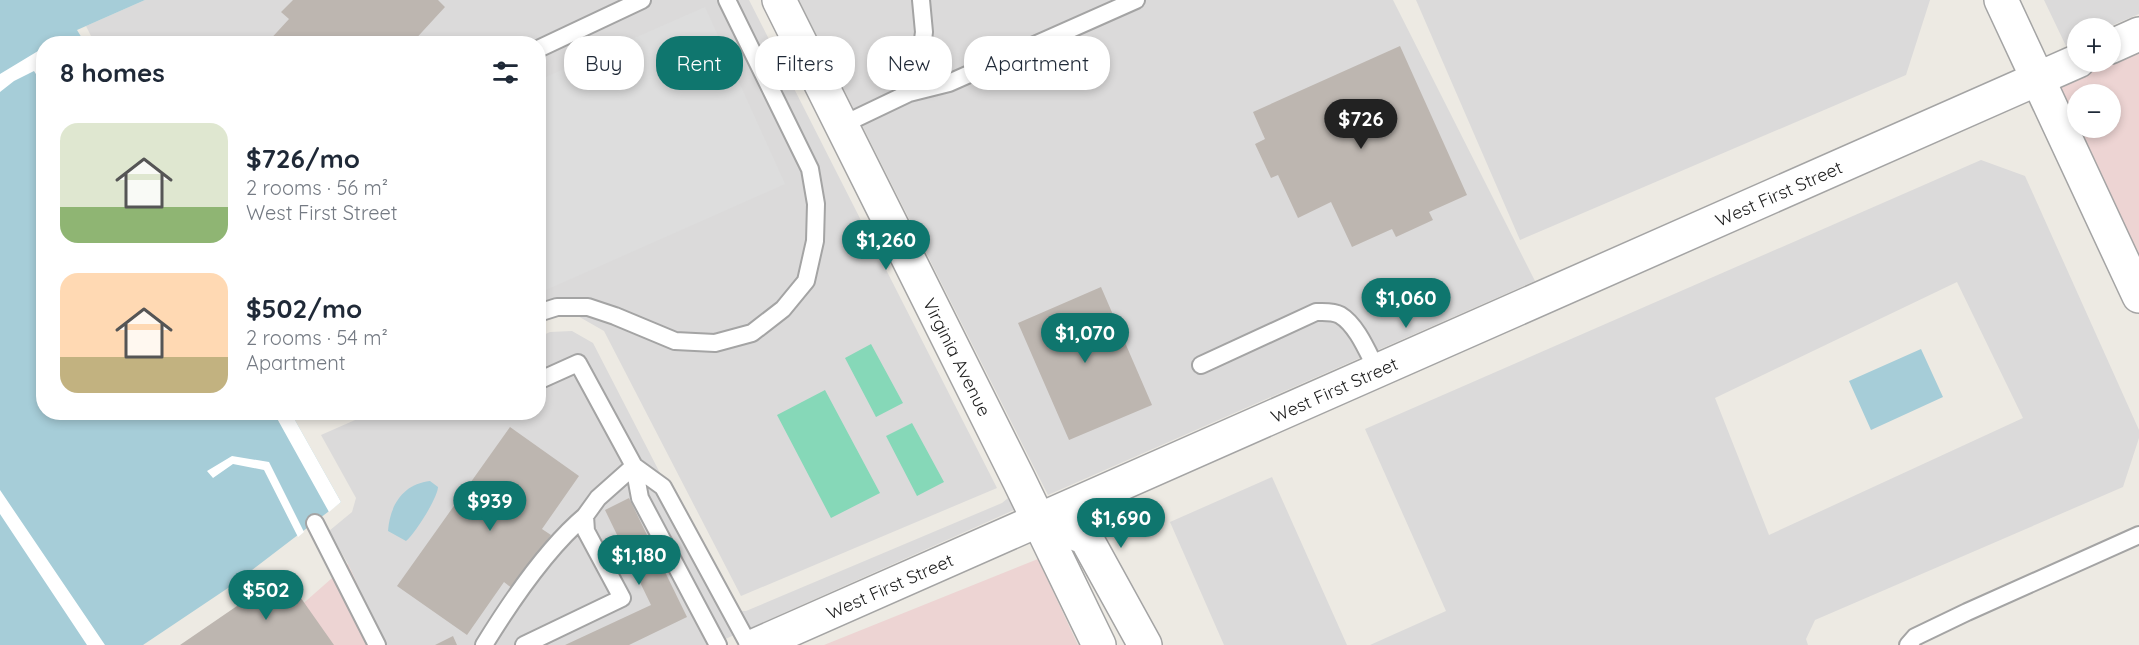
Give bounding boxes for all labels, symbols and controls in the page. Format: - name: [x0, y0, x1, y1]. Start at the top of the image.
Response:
- map controls: [2067, 18, 2121, 138]
- button: +: [2067, 18, 2121, 72]
- chip: Buy: [564, 36, 644, 90]
- chip: Rent: [656, 36, 743, 90]
- chip: Filters: [755, 36, 855, 90]
- chip: New: [867, 36, 952, 90]
- chip: Apartment: [964, 36, 1110, 90]
- text: 8 homes: [60, 56, 165, 89]
- icon: filters: [489, 56, 522, 89]
- button: −: [2067, 84, 2121, 138]
- pin: $726: [1325, 99, 1397, 150]
- text: $726: [1338, 106, 1384, 131]
- text: $726/mo: [246, 142, 360, 175]
- icon: home: [108, 147, 180, 219]
- street label: West First Street: [1712, 155, 1846, 231]
- text: 2 rooms · 56 m²: [246, 175, 388, 200]
- text: West First Street: [246, 200, 398, 225]
- pin: $1,260: [837, 220, 935, 271]
- text: $1,260: [856, 227, 916, 252]
- pin: $1,060: [1357, 278, 1455, 329]
- text: $1,060: [1376, 285, 1436, 310]
- text: $502/mo: [246, 292, 362, 325]
- street label: Virginia Avenue: [918, 294, 997, 420]
- icon: home: [108, 297, 180, 369]
- pin: $1,070: [1036, 313, 1134, 364]
- text: $1,070: [1055, 320, 1115, 345]
- text: 2 rooms · 54 m²: [246, 325, 388, 350]
- text: Apartment: [246, 350, 346, 375]
- street label: West First Street: [1267, 352, 1401, 428]
- pin: $939: [454, 481, 526, 532]
- text: $939: [467, 488, 513, 513]
- pin: $1,690: [1072, 498, 1170, 549]
- text: $1,690: [1091, 505, 1151, 530]
- pin: $1,180: [590, 535, 688, 586]
- text: $1,180: [612, 542, 666, 567]
- street label: West First Street: [822, 548, 957, 624]
- pin: $502: [230, 570, 302, 621]
- text: $502: [242, 577, 290, 602]

